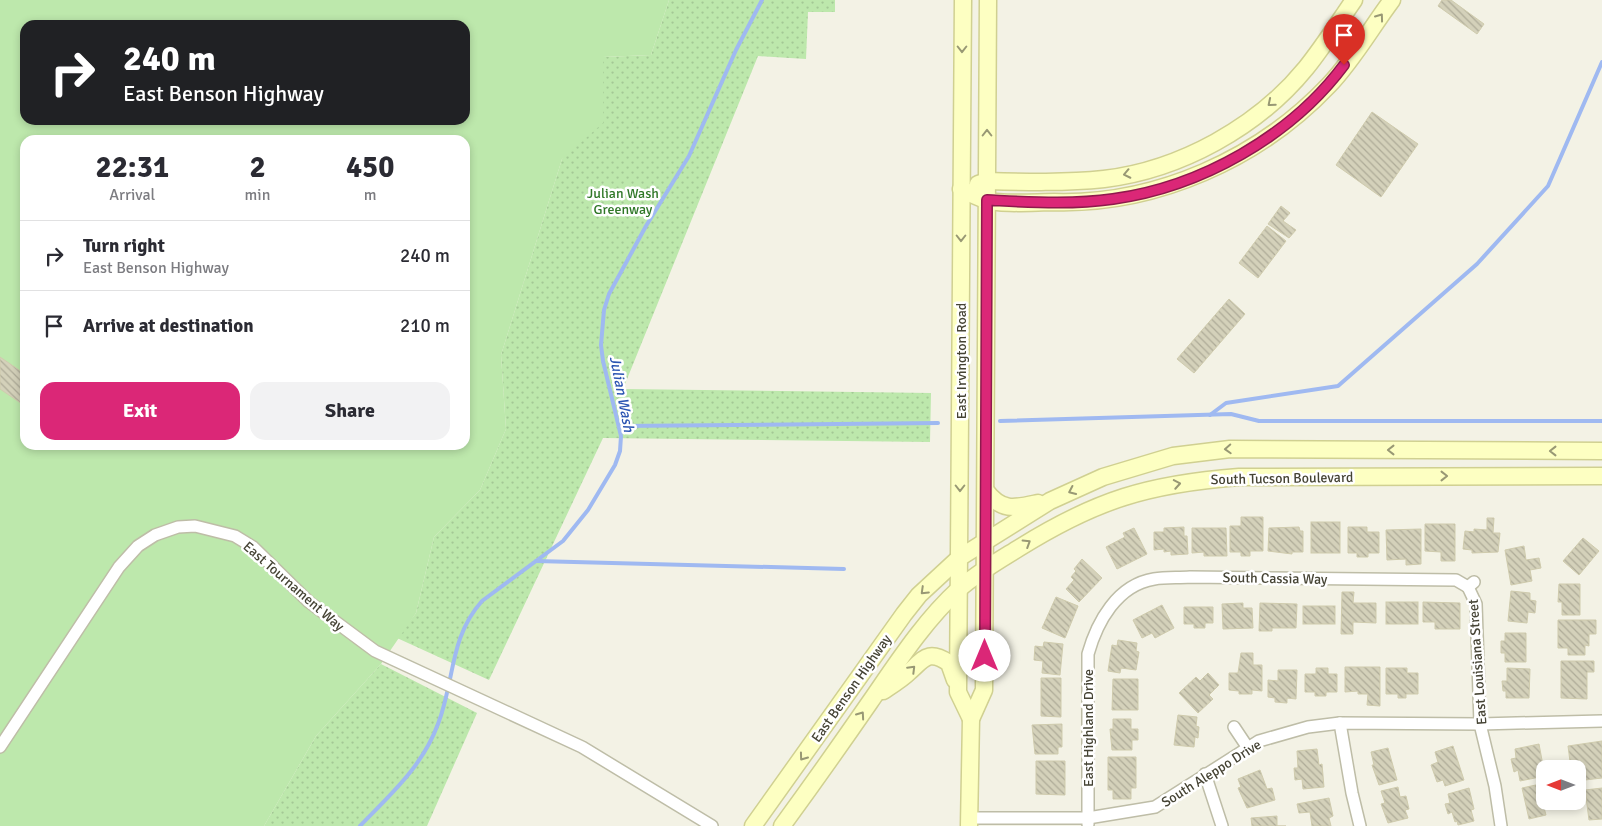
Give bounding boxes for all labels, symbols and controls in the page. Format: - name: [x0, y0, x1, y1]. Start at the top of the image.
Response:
- pin: [1323, 14, 1365, 65]
- one-way arrow: [1374, 14, 1382, 23]
- icon: arrive: [1330, 21, 1358, 49]
- text: 240 m: [123, 37, 216, 80]
- icon: right: [40, 40, 105, 105]
- one-way arrow: [957, 45, 967, 53]
- text: East Benson Highway: [123, 80, 324, 107]
- one-way arrow: [1267, 97, 1276, 106]
- one-way arrow: [982, 128, 992, 136]
- text: 22:31: [95, 149, 169, 186]
- text: 2: [249, 149, 266, 186]
- text: 450: [346, 149, 394, 186]
- one-way arrow: [1123, 169, 1131, 179]
- text: Arrival: [109, 185, 155, 205]
- text: min: [245, 185, 270, 205]
- text: m: [364, 185, 377, 205]
- park label: Julian Wash Greenway: [587, 185, 659, 218]
- text: Turn right: [83, 234, 165, 258]
- one-way arrow: [956, 234, 966, 242]
- icon: right: [40, 242, 68, 270]
- text: 240 m: [400, 244, 450, 268]
- text: East Benson Highway: [83, 258, 229, 278]
- street label: East Irvington Road: [953, 303, 970, 419]
- icon: arrive: [40, 312, 68, 340]
- text: Arrive at destination: [83, 314, 254, 338]
- text: 210 m: [400, 314, 450, 338]
- water label: Julian Wash: [606, 355, 638, 434]
- button: Exit: [40, 382, 240, 440]
- button: Share: [250, 382, 450, 440]
- one-way arrow: [1224, 444, 1232, 455]
- one-way arrow: [1387, 445, 1394, 455]
- one-way arrow: [1549, 446, 1557, 456]
- street label: South Tucson Boulevard: [1211, 469, 1353, 488]
- one-way arrow: [1440, 471, 1448, 481]
- one-way arrow: [1172, 479, 1181, 489]
- one-way arrow: [955, 484, 965, 492]
- one-way arrow: [1068, 484, 1077, 495]
- street label: East Tournament Way: [240, 538, 348, 635]
- one-way arrow: [1021, 540, 1030, 549]
- street label: South Cassia Way: [1222, 569, 1328, 588]
- one-way arrow: [920, 585, 929, 594]
- street label: East Louisiana Street: [1465, 598, 1490, 725]
- position arrow: [958, 629, 1010, 681]
- street label: East Benson Highway: [808, 631, 895, 745]
- one-way arrow: [906, 665, 915, 674]
- street label: East Highland Drive: [1080, 669, 1097, 787]
- one-way arrow: [855, 711, 864, 721]
- street label: South Aleppo Drive: [1158, 736, 1264, 811]
- one-way arrow: [800, 751, 809, 761]
- north arrow: [1536, 760, 1586, 810]
- map controls: [1536, 760, 1586, 810]

